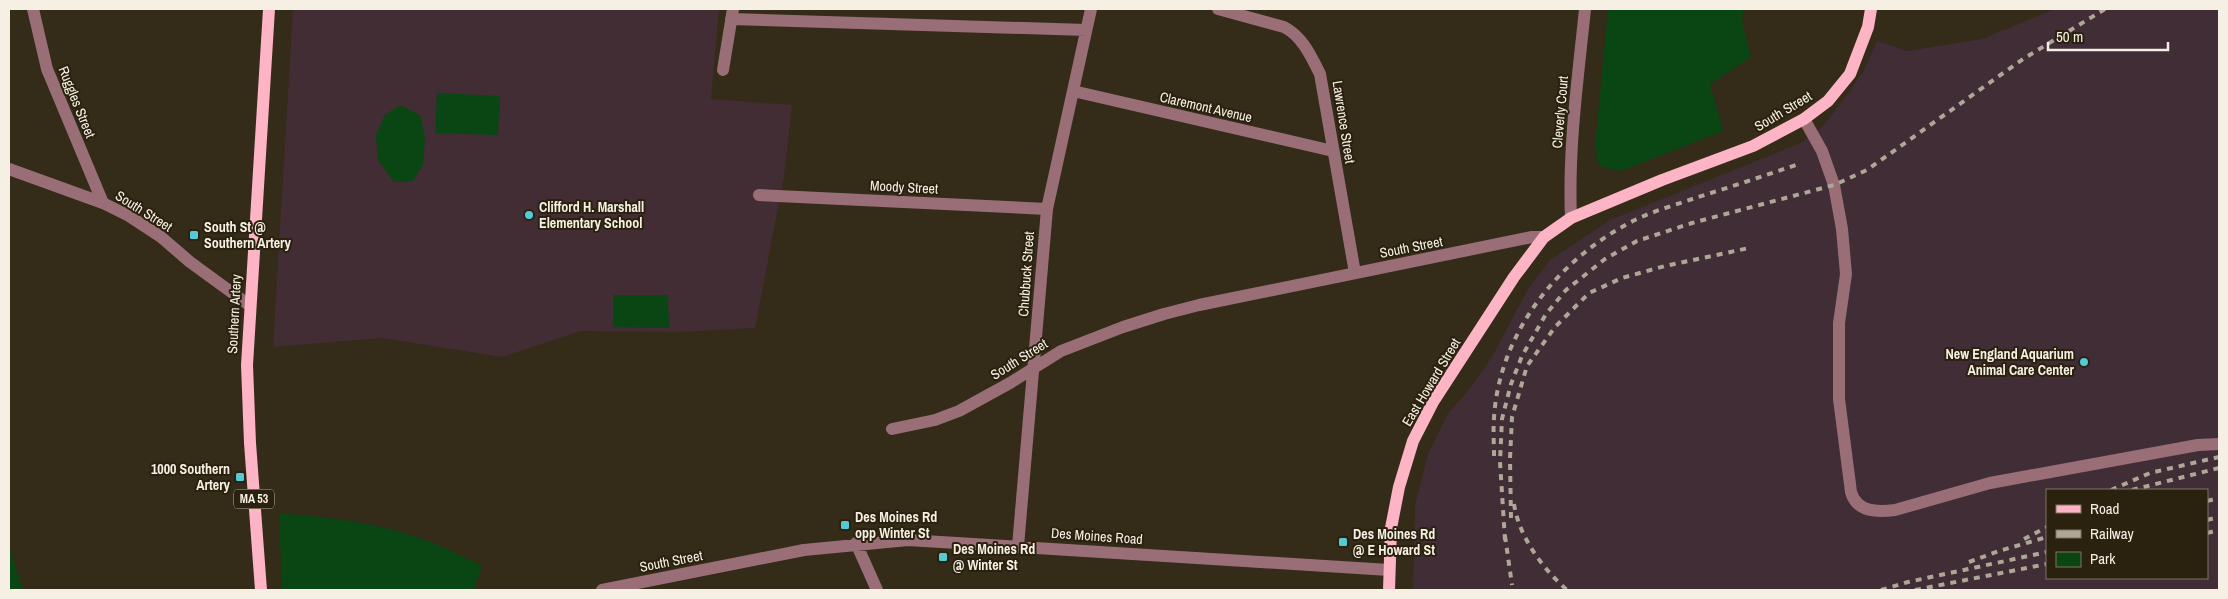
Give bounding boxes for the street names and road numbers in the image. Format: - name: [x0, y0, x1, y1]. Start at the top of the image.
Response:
- street label: Ruggles Street: [54, 63, 100, 141]
- street label: Cleverly Court: [1548, 75, 1572, 149]
- street label: Lawrence Street: [1329, 79, 1359, 165]
- street label: South Street: [1751, 87, 1815, 135]
- street label: Claremont Avenue: [1158, 88, 1254, 126]
- street label: Moody Street: [869, 176, 939, 198]
- street label: South Street: [112, 186, 176, 236]
- street label: Chubbuck Street: [1014, 231, 1038, 317]
- street label: South Street: [1378, 232, 1444, 262]
- street label: Southern Artery: [223, 273, 245, 354]
- street label: South Street: [987, 334, 1051, 384]
- street label: East Howard Street: [1398, 335, 1464, 429]
- road number: MA 53: [234, 489, 274, 508]
- street label: Des Moines Road: [1051, 524, 1143, 548]
- street label: South Street: [638, 546, 704, 576]

